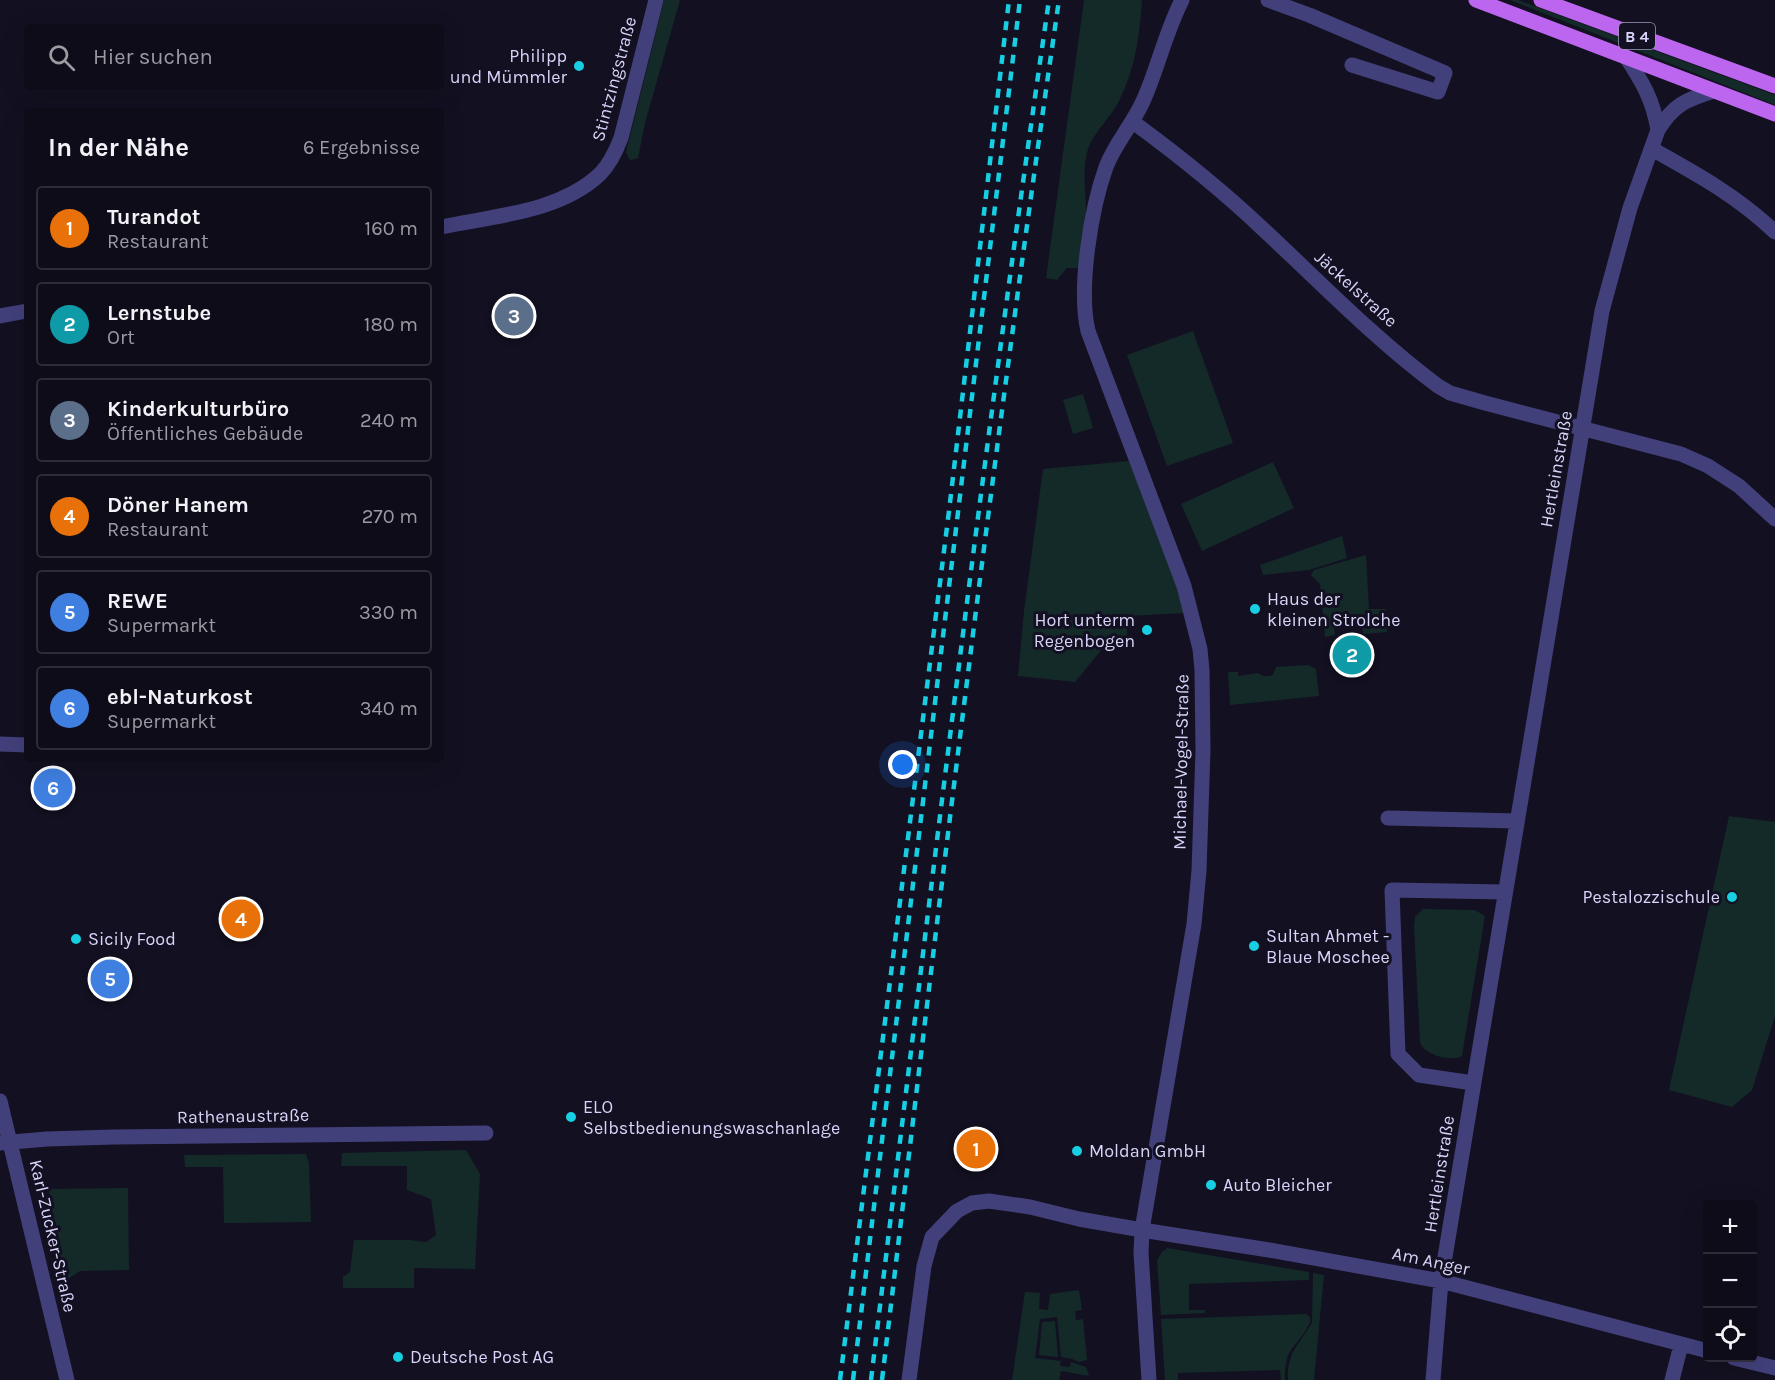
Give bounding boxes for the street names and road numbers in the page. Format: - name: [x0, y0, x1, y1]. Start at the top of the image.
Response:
- street label: Stintzingstraße: [587, 14, 641, 144]
- road number: B 4: [1619, 23, 1655, 49]
- street label: Jäckelstraße: [1310, 246, 1402, 332]
- street label: Hertleinstraße: [1535, 409, 1577, 529]
- street label: Michael-Vogel-Straße: [1168, 674, 1194, 850]
- street label: Rathenaustraße: [177, 1104, 309, 1128]
- street label: Hertleinstraße: [1419, 1114, 1459, 1234]
- street label: Karl-Zucker-Straße: [25, 1158, 81, 1314]
- street label: Am Anger: [1390, 1242, 1472, 1280]

